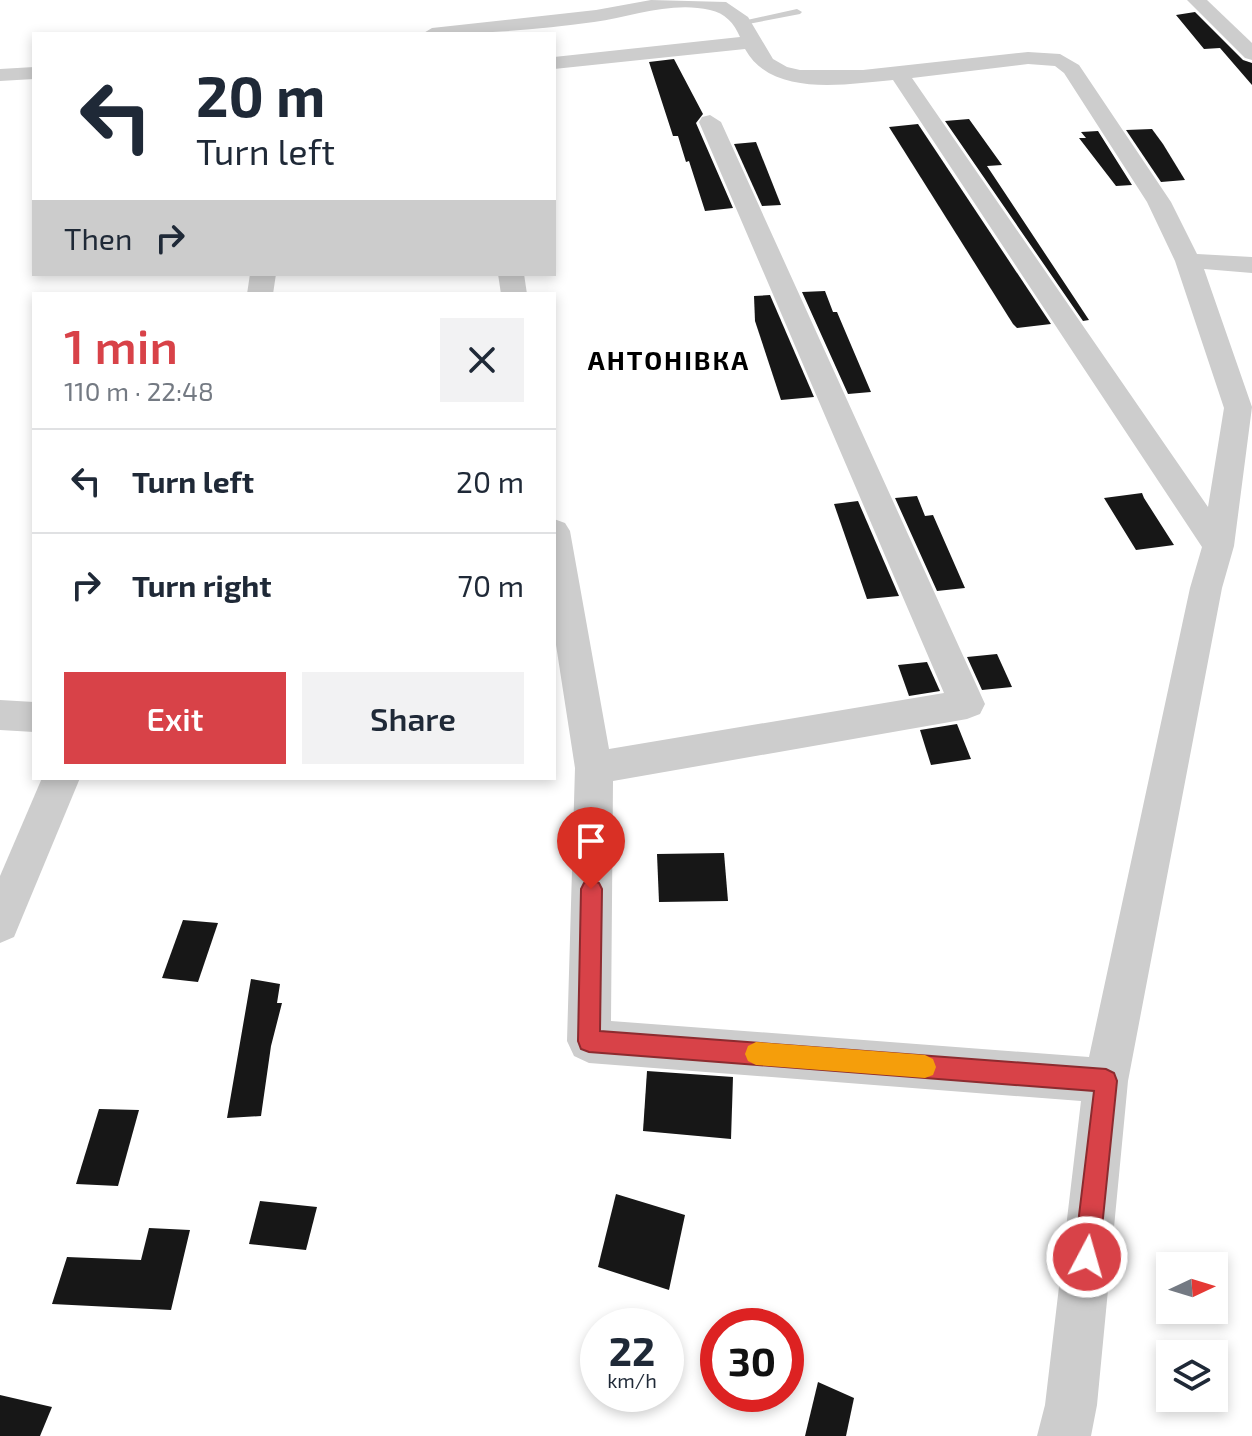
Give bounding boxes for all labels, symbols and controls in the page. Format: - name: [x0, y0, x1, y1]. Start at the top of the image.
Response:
- text: 20 m: [196, 61, 325, 128]
- icon: left: [64, 64, 168, 168]
- text: Turn left: [196, 129, 335, 172]
- icon: right: [148, 216, 192, 260]
- text: Then: [64, 220, 132, 256]
- text: 1 min: [64, 316, 178, 374]
- button: close: [440, 318, 524, 402]
- district label: АНТОНІВКА: [588, 344, 750, 375]
- text: 110 m · 22:48: [64, 375, 214, 406]
- icon: left: [64, 459, 108, 503]
- text: Turn left: [132, 463, 254, 499]
- text: 20 m: [456, 463, 524, 499]
- icon: right: [64, 563, 108, 607]
- text: Turn right: [132, 567, 272, 603]
- text: 70 m: [458, 567, 524, 603]
- button: Exit: [64, 672, 286, 764]
- button: Share: [302, 672, 524, 764]
- pin: [557, 807, 625, 889]
- icon: arrive: [569, 819, 613, 863]
- position arrow: [1045, 1215, 1129, 1299]
- north arrow: [1156, 1252, 1228, 1324]
- map controls: [1156, 1252, 1228, 1412]
- speed limit sign: 30: [700, 1308, 804, 1412]
- text: 22: [609, 1326, 655, 1374]
- button: layers: [1156, 1340, 1228, 1412]
- text: km/h: [607, 1368, 657, 1392]

